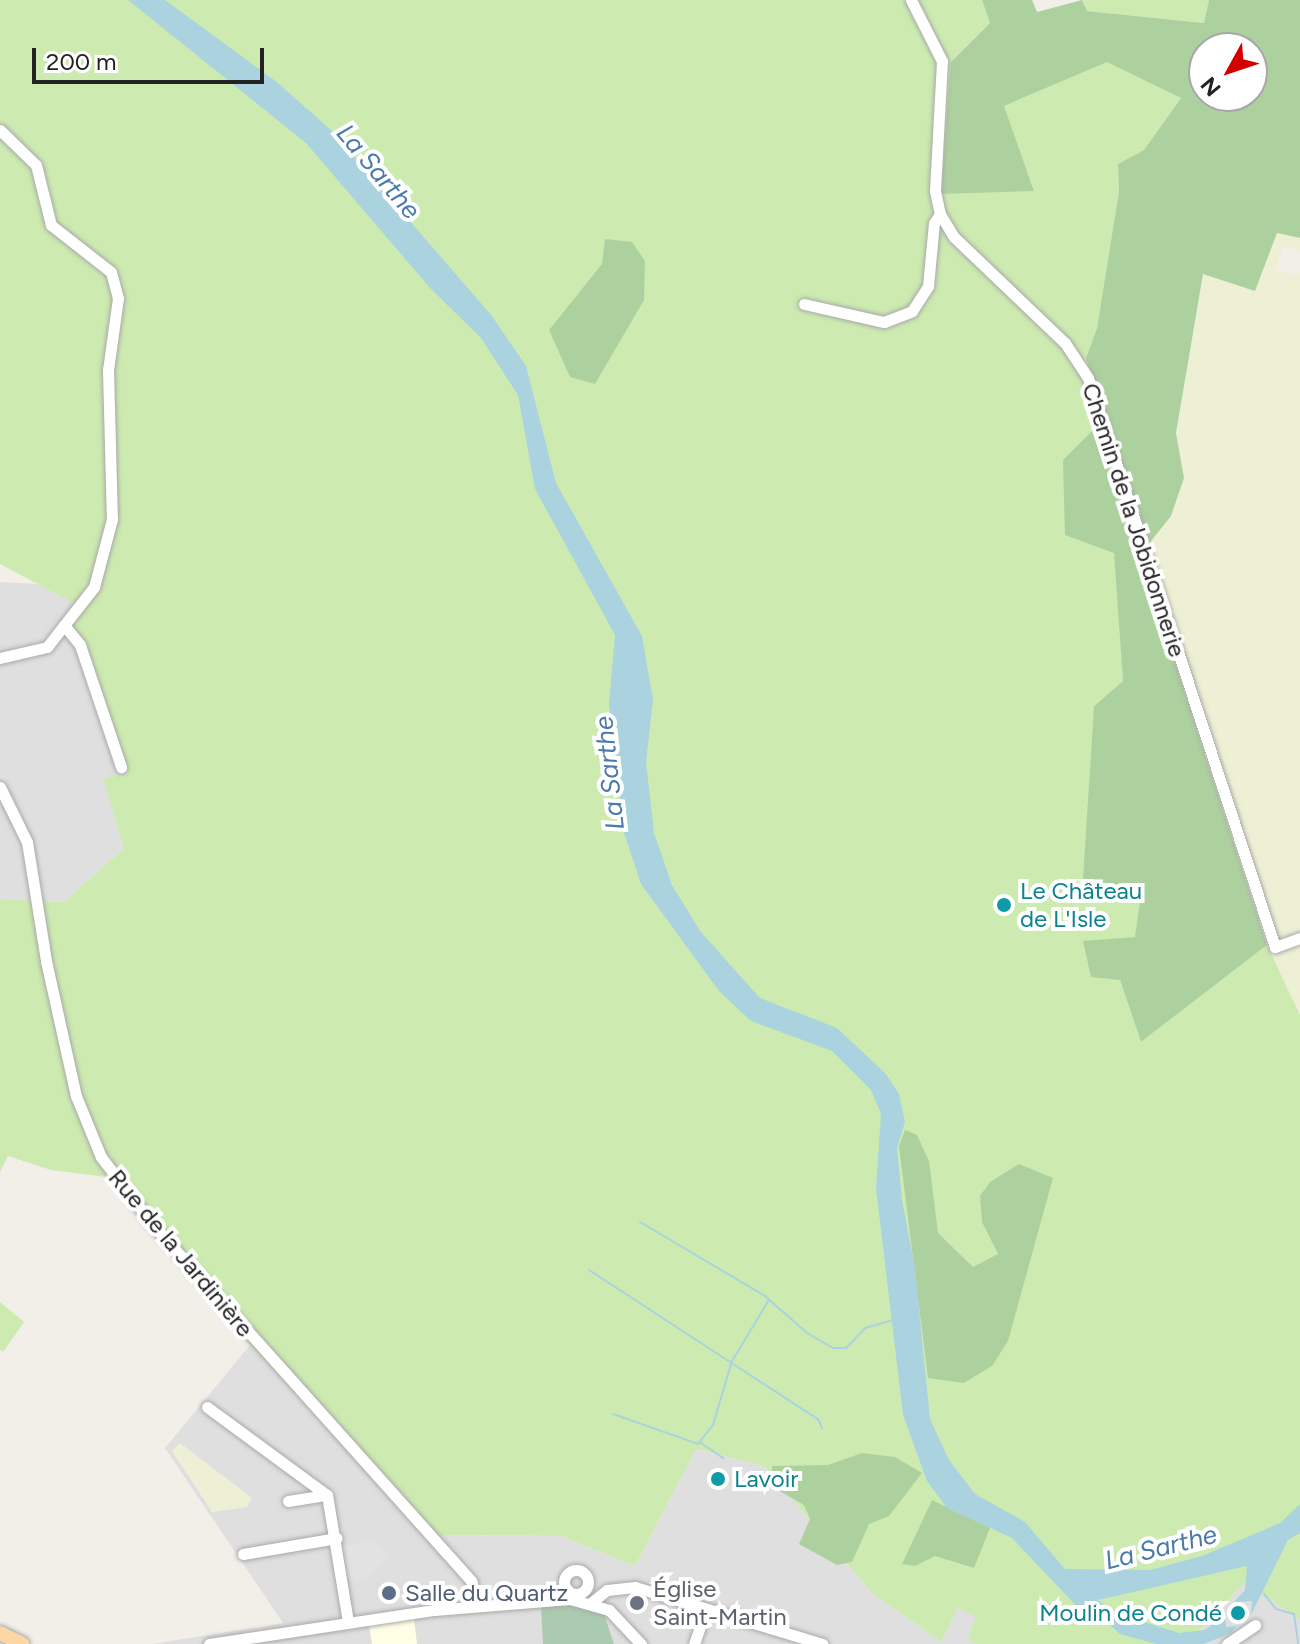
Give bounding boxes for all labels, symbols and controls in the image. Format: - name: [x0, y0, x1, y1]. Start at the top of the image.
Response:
- scale bar: [36, 32, 268, 82]
- north arrow: [1188, 32, 1268, 112]
- text: 200 m: [46, 47, 117, 76]
- text: N: [1195, 71, 1227, 102]
- water label: La Sarthe: [329, 118, 427, 226]
- street label: Chemin de la Jobidonnerie: [1076, 379, 1192, 661]
- water label: La Sarthe: [589, 715, 631, 831]
- place label: Le Château de L'Isle: [1020, 877, 1142, 933]
- marker: Le Château de L'Isle: [995, 896, 1013, 914]
- street label: Rue de la Jardinière: [103, 1163, 259, 1343]
- place label: Lavoir: [734, 1465, 798, 1493]
- marker: Lavoir: [709, 1470, 727, 1488]
- water label: La Sarthe: [1102, 1519, 1220, 1577]
- place label: Église Saint-Martin: [653, 1575, 787, 1631]
- place label: Salle du Quartz: [405, 1579, 568, 1607]
- marker: Salle du Quartz: [380, 1584, 398, 1602]
- marker: Église Saint-Martin: [628, 1594, 646, 1612]
- place label: Moulin de Condé: [1039, 1599, 1222, 1627]
- marker: Moulin de Condé: [1229, 1604, 1247, 1622]

